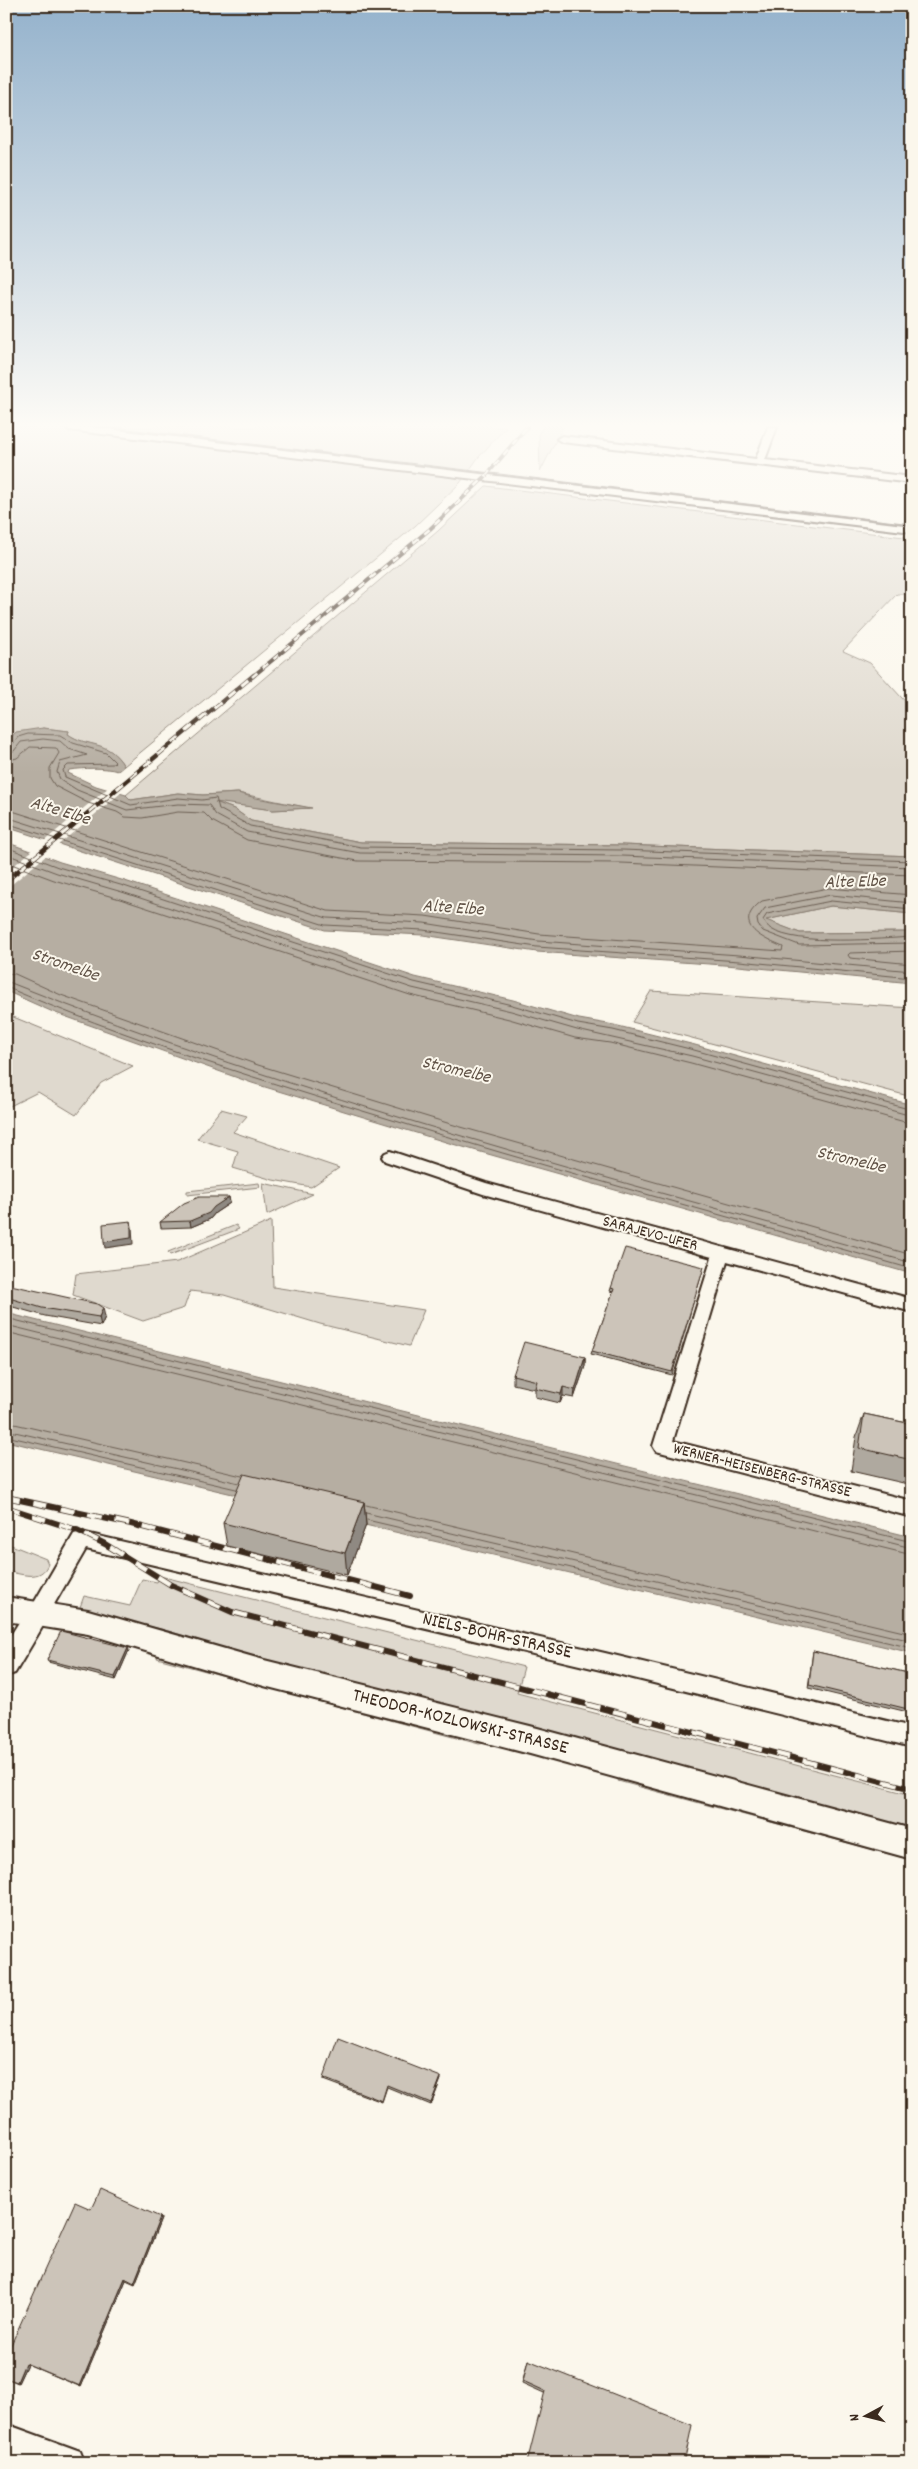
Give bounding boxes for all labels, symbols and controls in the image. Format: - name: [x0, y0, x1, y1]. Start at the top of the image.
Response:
- water label: Alte Elbe: [27, 791, 94, 833]
- water label: Alte Elbe: [824, 869, 887, 897]
- water label: Alte Elbe: [422, 894, 485, 924]
- water label: Stromelbe: [28, 943, 103, 989]
- water label: Stromelbe: [419, 1051, 494, 1091]
- water label: Stromelbe: [814, 1141, 889, 1181]
- street label: SARAJEVO-UFER: [600, 1210, 700, 1258]
- street label: WERNER-HEISENBERG-STRASSE: [670, 1438, 854, 1504]
- street label: NIELS-BOHR-STRASSE: [419, 1607, 575, 1667]
- street label: THEODOR-KOZLOWSKI-STRASSE: [349, 1683, 571, 1763]
- north arrow: [840, 2392, 890, 2442]
- text: N: [845, 2413, 865, 2422]

